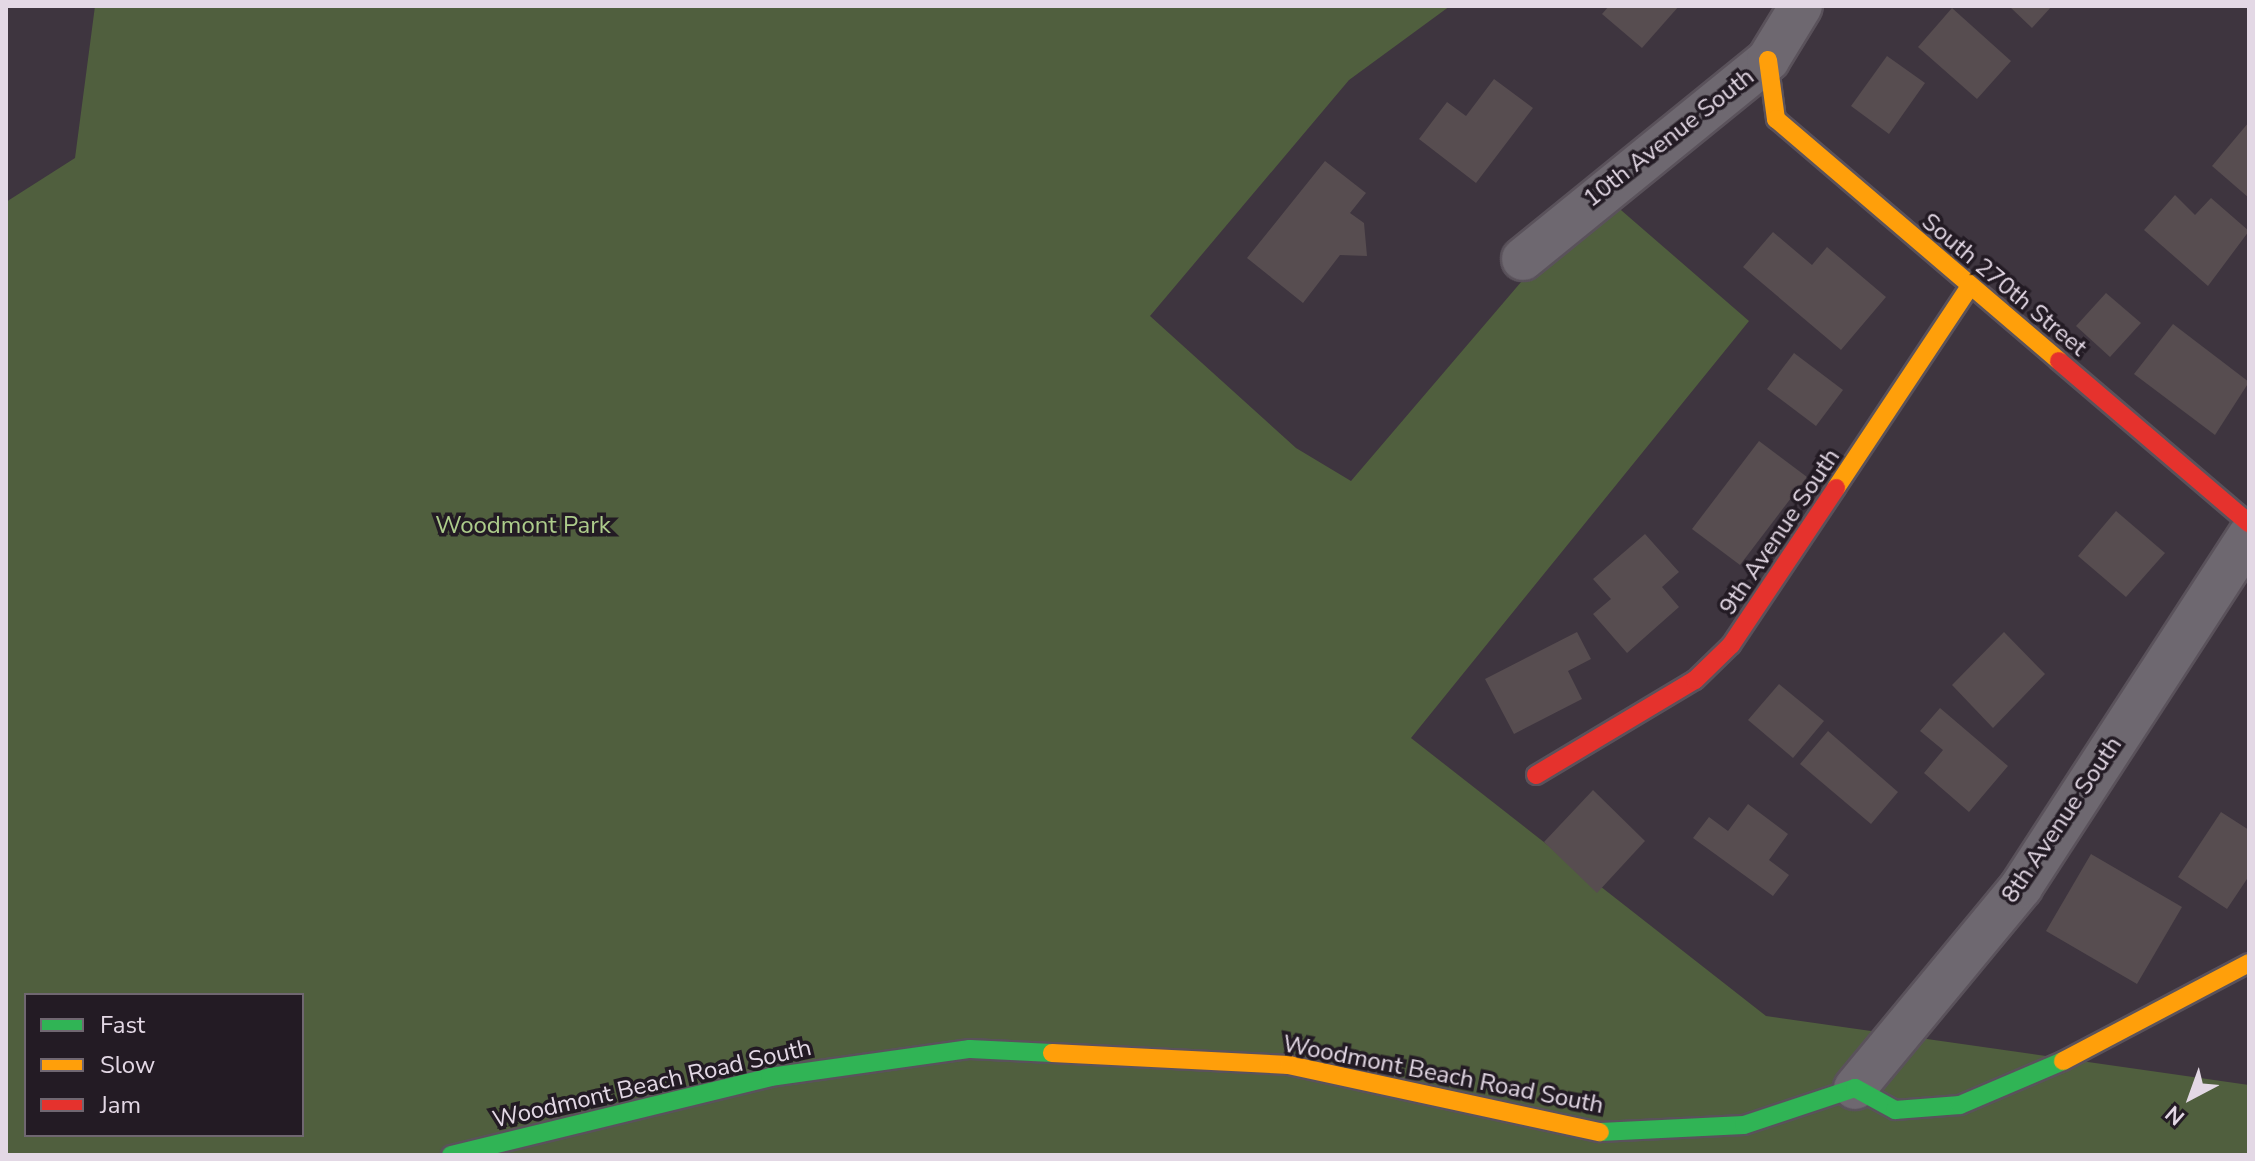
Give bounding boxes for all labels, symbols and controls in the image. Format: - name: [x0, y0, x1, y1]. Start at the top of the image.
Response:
- street label: 10th Avenue South: [1578, 62, 1760, 214]
- street label: South 270th Street: [1916, 208, 2092, 362]
- street label: 9th Avenue South: [1714, 444, 1846, 620]
- park label: Woodmont Park: [435, 512, 611, 540]
- street label: 8th Avenue South: [1996, 732, 2128, 908]
- legend: [24, 993, 304, 1137]
- text: Fast: [100, 1009, 145, 1041]
- street label: Woodmont Beach Road South: [1280, 1030, 1606, 1120]
- street label: Woodmont Beach Road South: [490, 1033, 814, 1135]
- text: Slow: [100, 1049, 155, 1081]
- north arrow: [2151, 1057, 2231, 1137]
- text: Jam: [100, 1089, 141, 1121]
- text: N: [2159, 1098, 2191, 1132]

